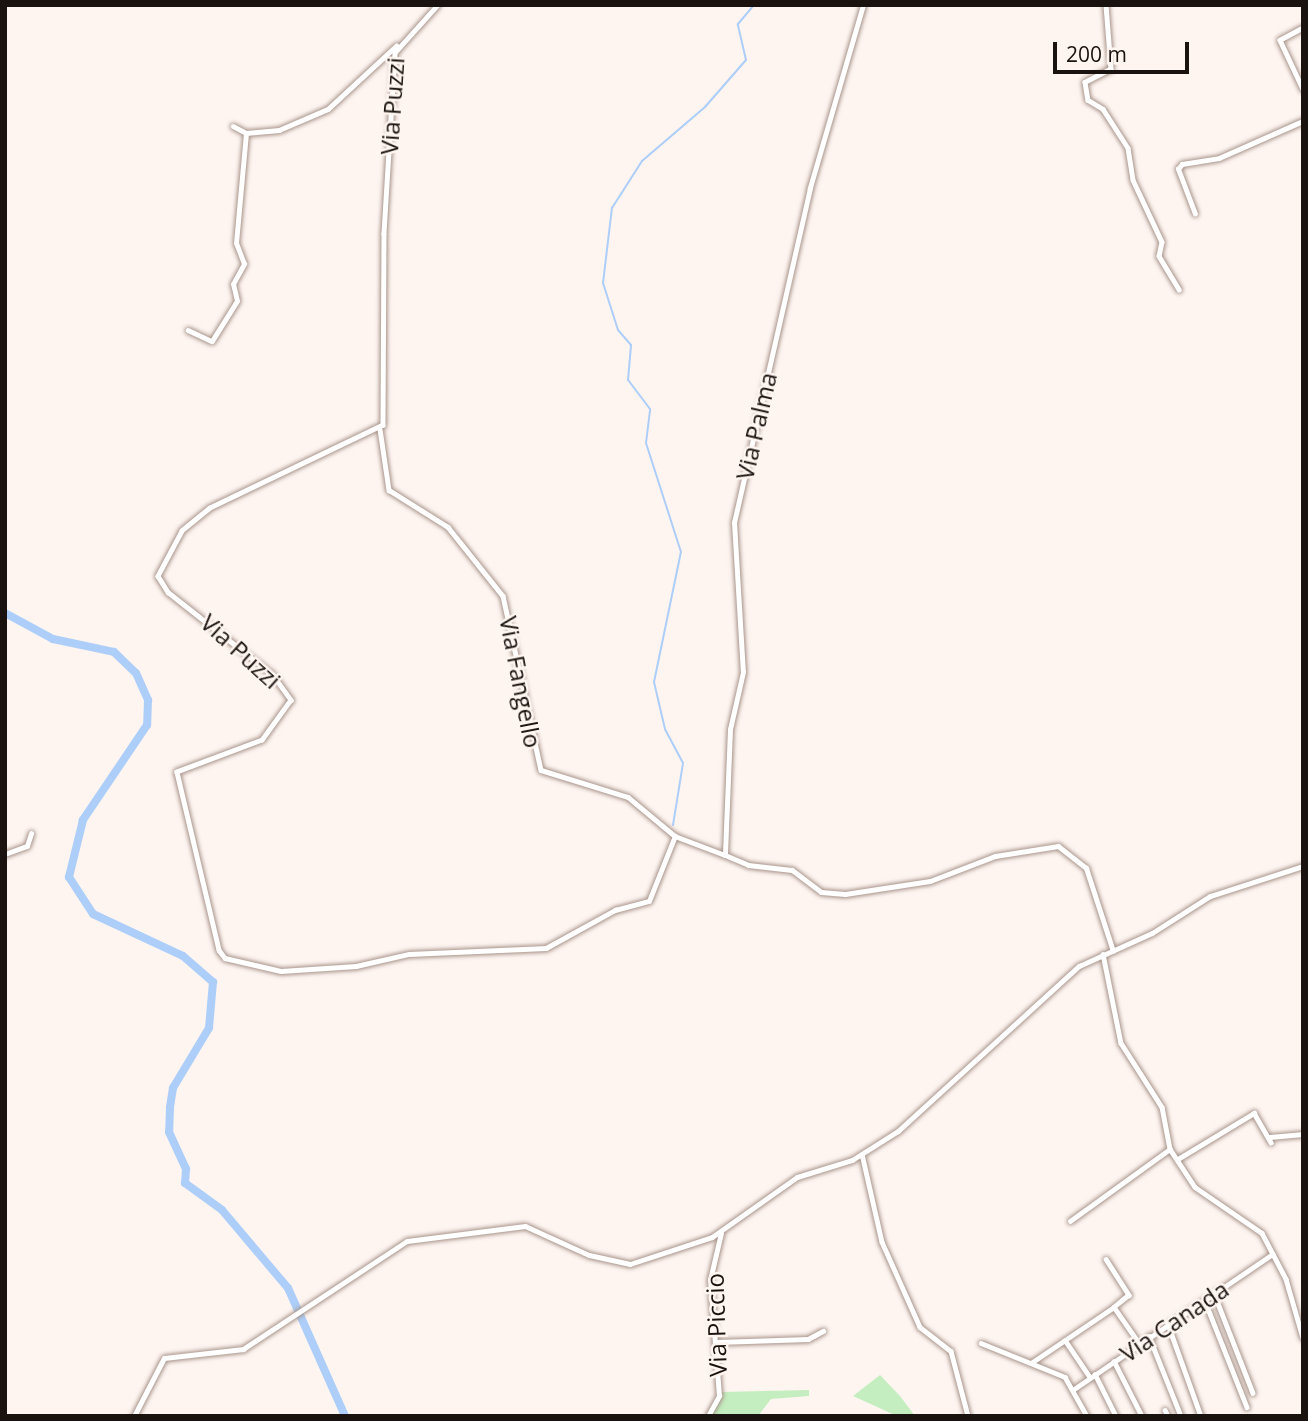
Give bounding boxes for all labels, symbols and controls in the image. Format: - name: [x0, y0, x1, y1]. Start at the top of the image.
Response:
- scale bar: [1056, 28, 1192, 72]
- text: 200 m: [1066, 40, 1127, 68]
- street label: Via Puzzi: [374, 56, 410, 156]
- street label: Via Palma: [730, 369, 782, 483]
- street label: Via Puzzi: [195, 608, 287, 694]
- street label: Via Fangello: [494, 614, 548, 750]
- street label: Via Piccio: [700, 1273, 732, 1377]
- street label: Via Canada: [1114, 1274, 1234, 1368]

